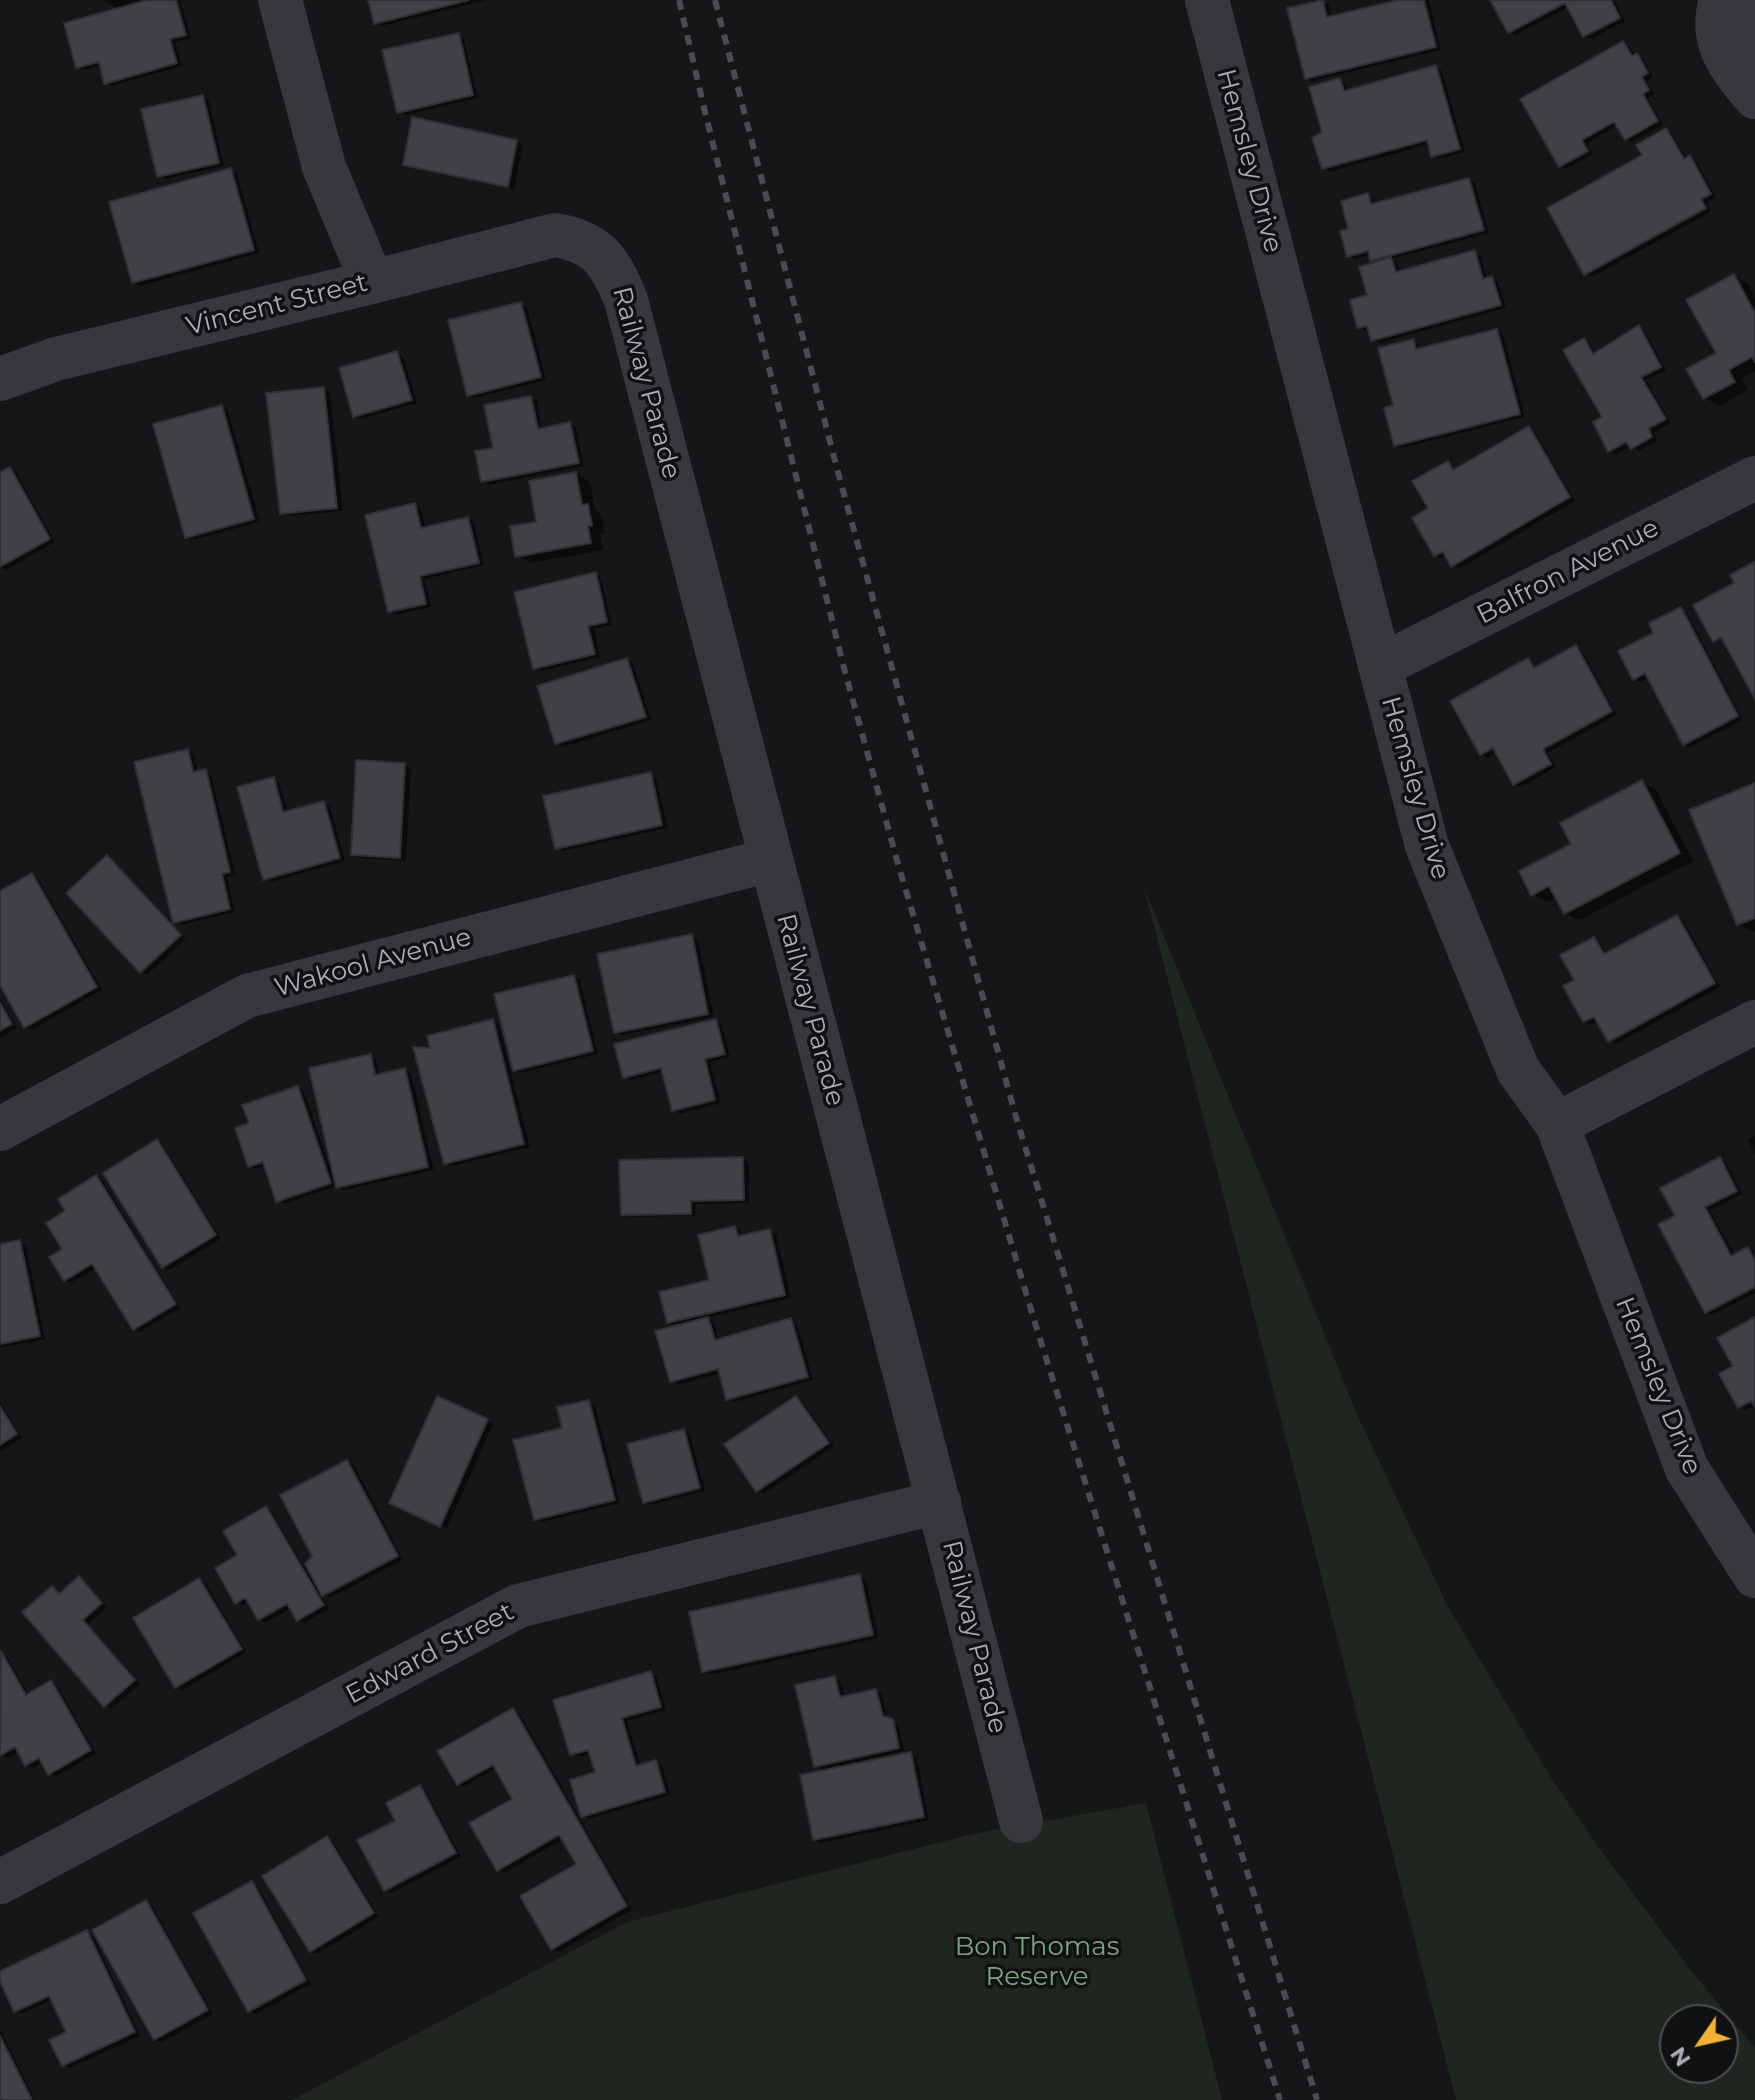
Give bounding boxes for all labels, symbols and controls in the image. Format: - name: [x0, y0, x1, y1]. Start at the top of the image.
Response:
- street label: Hemsley Drive: [1210, 66, 1288, 256]
- street label: Vincent Street: [183, 267, 371, 343]
- street label: Railway Parade: [605, 283, 687, 483]
- street label: Balfron Avenue: [1472, 513, 1664, 631]
- street label: Hemsley Drive: [1374, 693, 1456, 883]
- street label: Railway Parade: [769, 910, 851, 1110]
- street label: Wakool Avenue: [271, 922, 475, 1004]
- street label: Hemsley Drive: [1608, 1293, 1708, 1479]
- street label: Railway Parade: [935, 1537, 1013, 1737]
- street label: Edward Street: [341, 1597, 519, 1711]
- park label: Bon Thomas Reserve: [955, 1931, 1119, 1992]
- north arrow: [1659, 2004, 1739, 2084]
- text: N: [1664, 2042, 1697, 2072]

